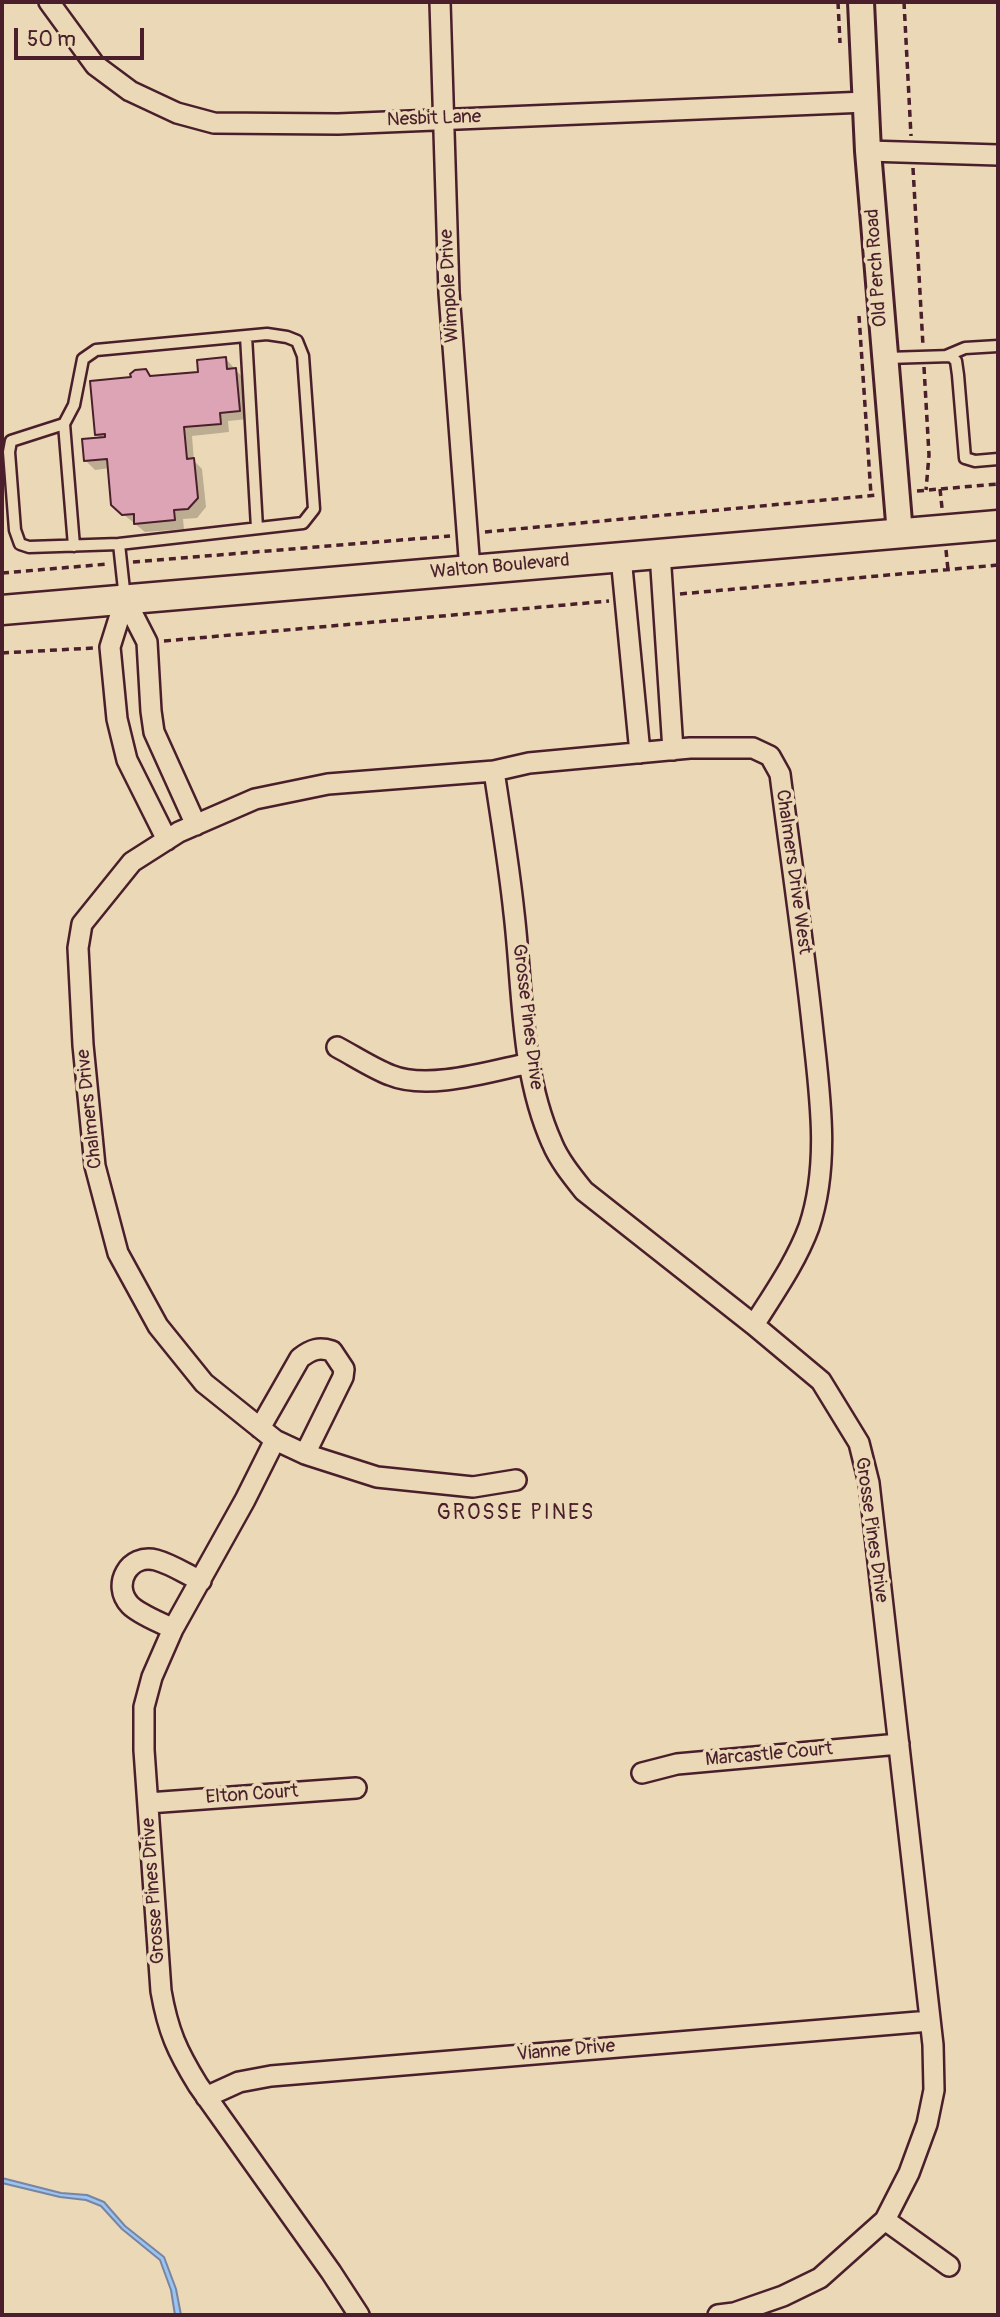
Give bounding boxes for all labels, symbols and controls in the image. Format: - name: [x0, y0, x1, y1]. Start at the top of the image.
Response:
- scale bar: [18, 14, 147, 58]
- text: 50 m: [27, 26, 76, 53]
- street label: Nesbit Lane: [386, 106, 482, 132]
- street label: Old Perch Road: [861, 208, 893, 328]
- street label: Wimpole Drive: [436, 229, 464, 343]
- street label: Walton Boulevard: [429, 550, 571, 584]
- street label: Chalmers Drive West: [770, 788, 816, 956]
- street label: Grosse Pines Drive: [507, 943, 547, 1091]
- street label: Chalmers Drive: [72, 1048, 108, 1170]
- street label: Grosse Pines Drive: [850, 1456, 892, 1604]
- district label: GROSSE PINES: [438, 1501, 594, 1527]
- street label: Marcastle Court: [704, 1738, 834, 1772]
- street label: Elton Court: [205, 1780, 299, 1810]
- street label: Grosse Pines Drive: [138, 1817, 170, 1965]
- street label: Vianne Drive: [516, 2035, 616, 2067]

